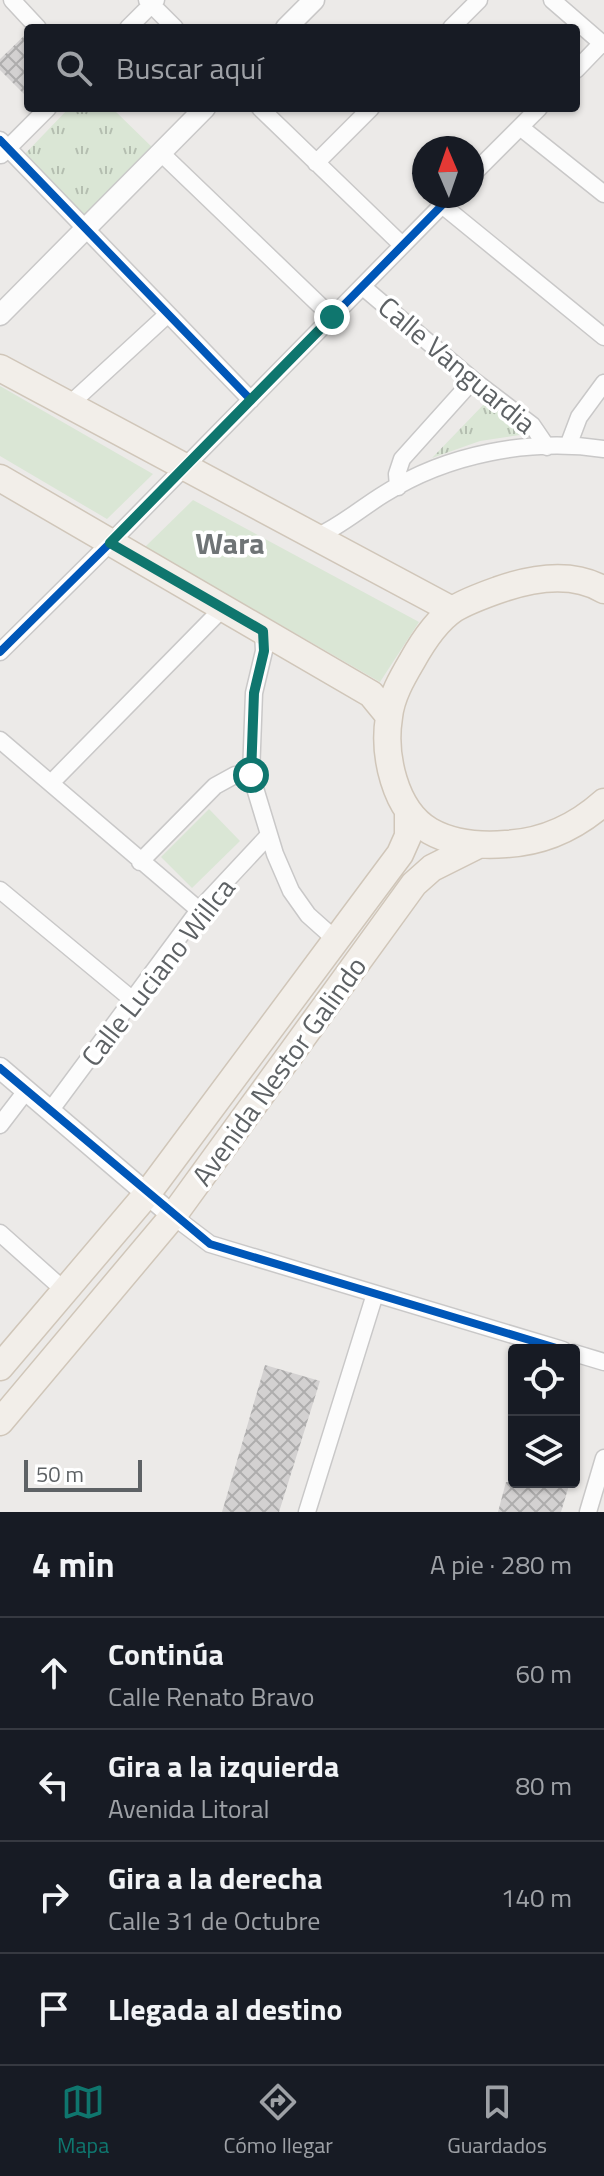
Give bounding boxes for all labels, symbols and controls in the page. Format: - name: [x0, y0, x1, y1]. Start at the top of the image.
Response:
- search box: [24, 24, 580, 112]
- text: Buscar aquí: [116, 45, 263, 91]
- icon: search: [52, 46, 96, 90]
- north arrow: [412, 136, 484, 208]
- street label: Calle Vanguardia: [369, 286, 546, 444]
- route end: [314, 299, 350, 335]
- district label: Wara: [195, 520, 265, 566]
- route start: [233, 757, 269, 793]
- street label: Calle Luciano Willca: [70, 868, 245, 1075]
- street label: Avenida Nestor Galindo: [180, 947, 377, 1194]
- map controls: [508, 1344, 580, 1488]
- button: locate: [508, 1344, 580, 1416]
- button: layers: [508, 1416, 580, 1488]
- scale bar: [24, 1456, 142, 1492]
- text: 50 m: [36, 1457, 84, 1491]
- text: 4 min: [32, 1538, 115, 1590]
- text: A pie · 280 m: [430, 1545, 572, 1584]
- text: Continúa: [108, 1631, 224, 1677]
- icon: ahead: [32, 1651, 76, 1695]
- text: 60 m: [515, 1654, 572, 1693]
- text: Calle Renato Bravo: [108, 1677, 314, 1716]
- text: Gira a la izquierda: [108, 1743, 339, 1789]
- icon: left: [32, 1763, 76, 1807]
- text: 80 m: [515, 1766, 572, 1805]
- text: Avenida Litoral: [108, 1789, 270, 1828]
- text: Gira a la derecha: [108, 1855, 323, 1901]
- icon: right: [32, 1875, 76, 1919]
- text: 140 m: [501, 1878, 572, 1917]
- text: Calle 31 de Octubre: [108, 1901, 320, 1940]
- text: Llegada al destino: [108, 1986, 342, 2032]
- icon: arrive: [32, 1987, 76, 2031]
- tab: Mapa: [57, 2080, 109, 2162]
- tab: Cómo llegar: [223, 2080, 333, 2162]
- tab: Guardados: [447, 2080, 547, 2162]

